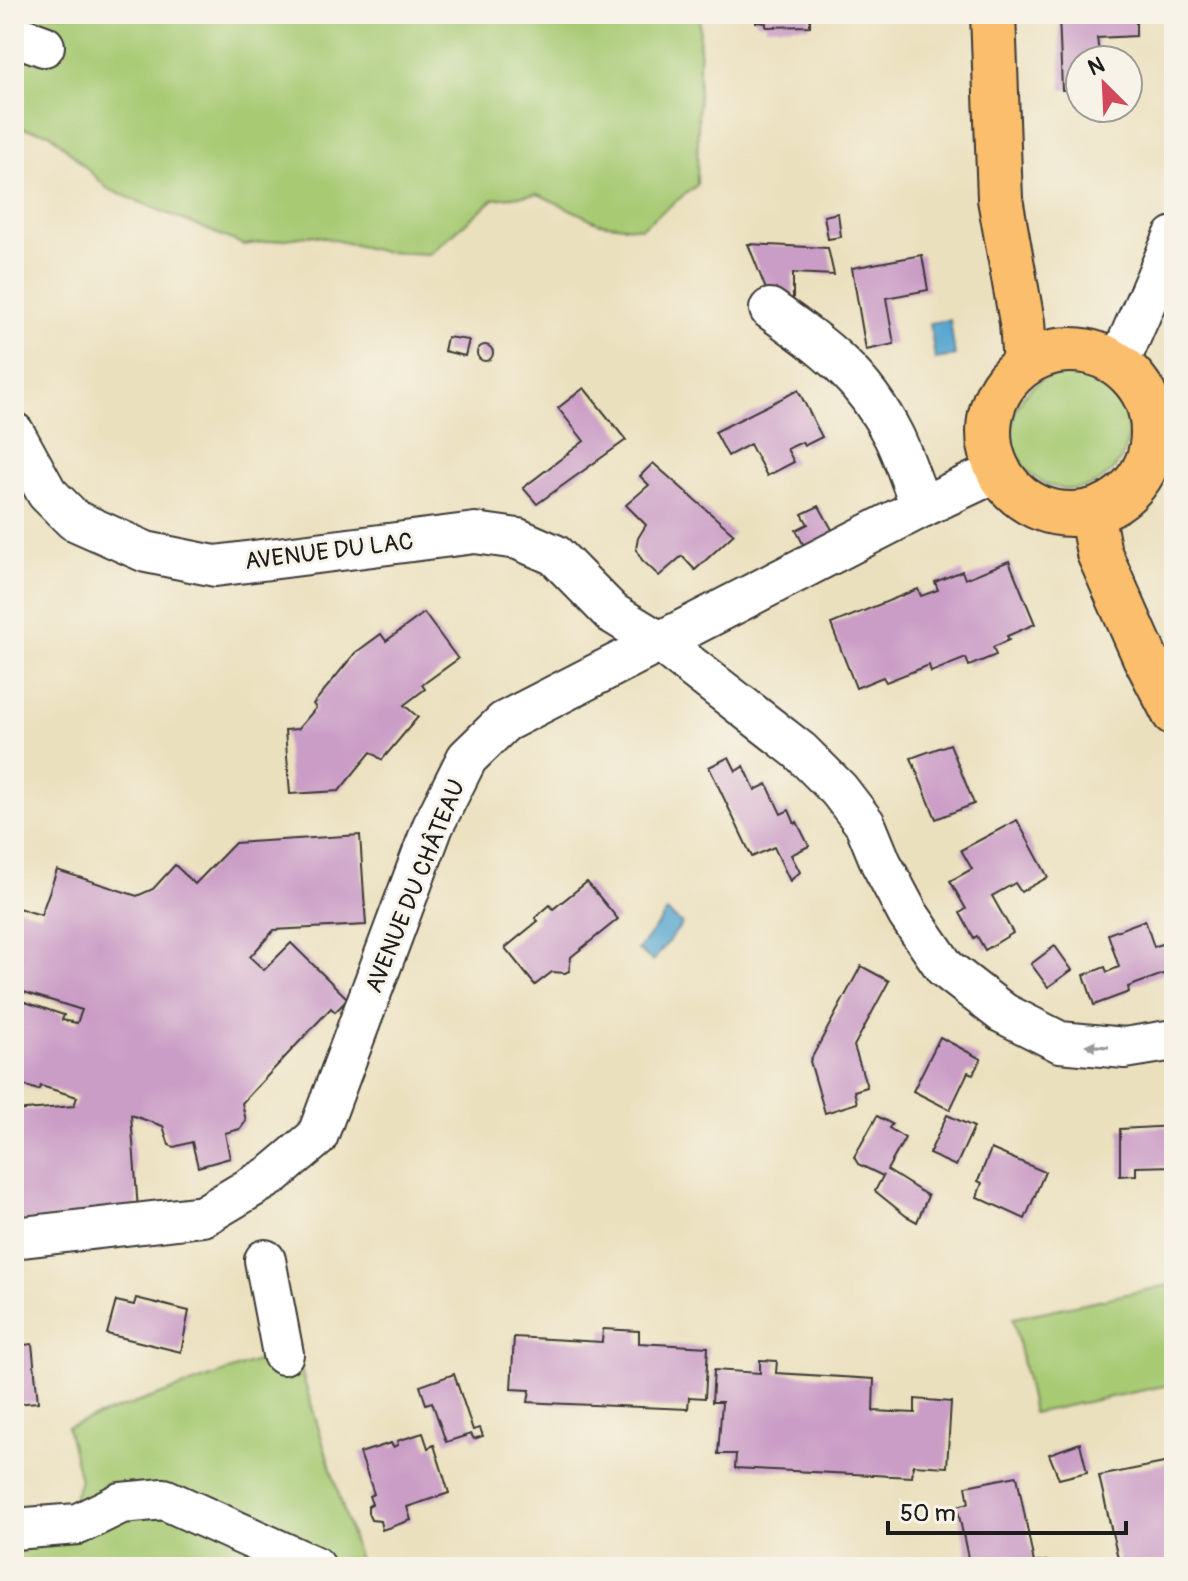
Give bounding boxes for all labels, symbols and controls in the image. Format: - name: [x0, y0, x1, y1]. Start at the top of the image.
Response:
- north arrow: [1064, 44, 1144, 124]
- text: N: [1084, 51, 1109, 82]
- street label: AVENUE DU LAC: [243, 527, 415, 576]
- street label: AVENUE DU CHÂTEAU: [359, 775, 472, 997]
- one-way arrow: [1084, 1039, 1109, 1052]
- scale bar: [888, 1485, 1126, 1535]
- text: 50 m: [900, 1499, 956, 1528]

